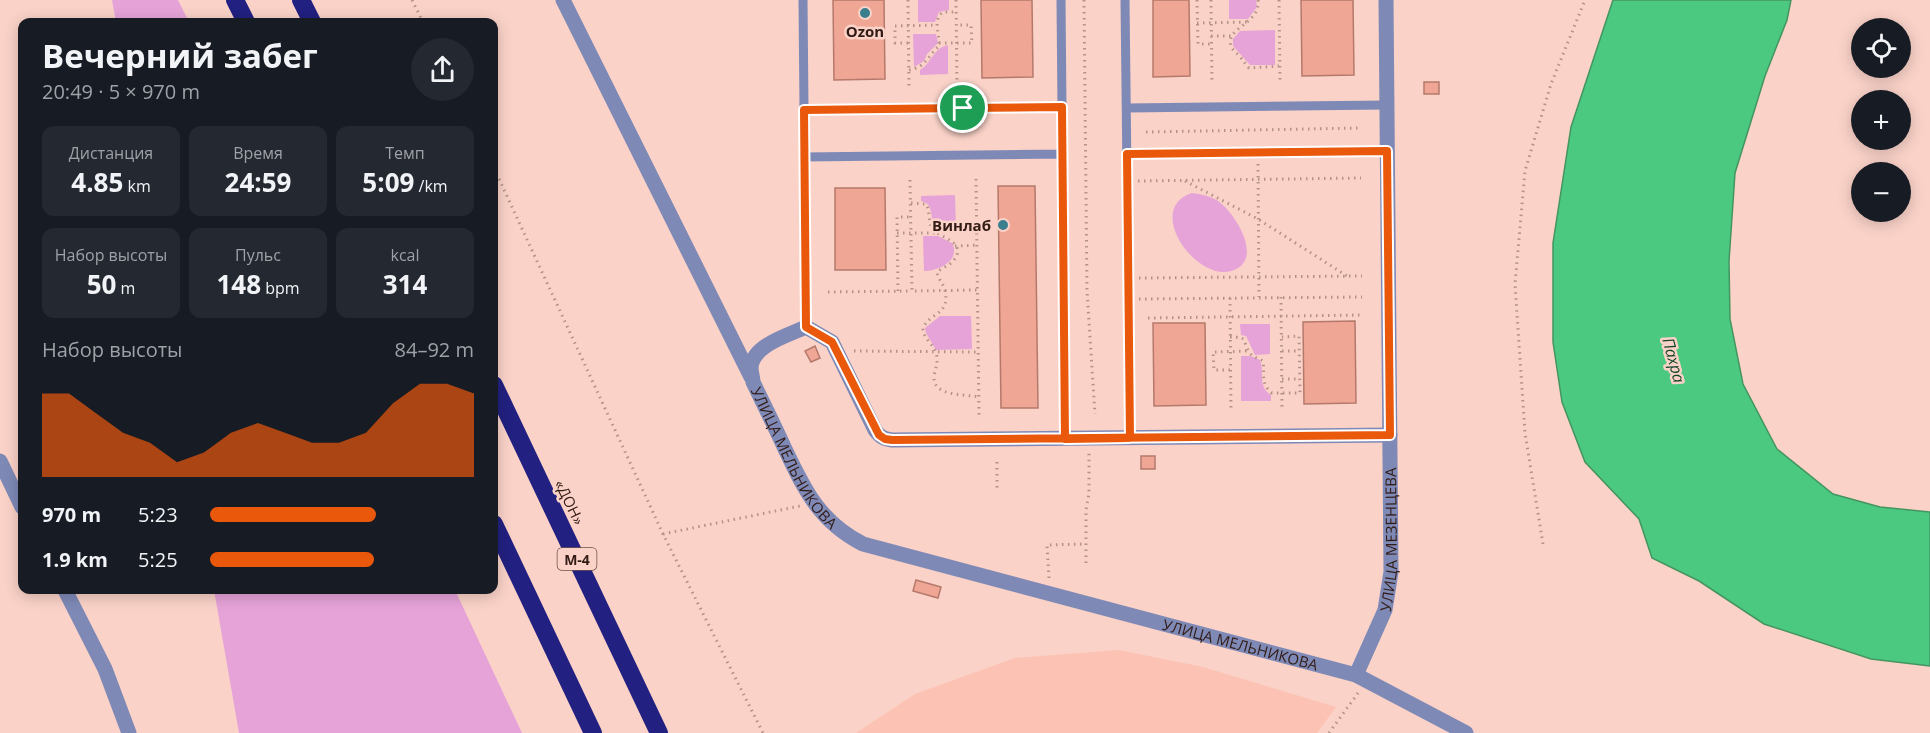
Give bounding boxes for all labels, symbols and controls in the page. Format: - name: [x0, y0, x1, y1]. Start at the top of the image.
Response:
- marker: Ozon: [858, 6, 872, 20]
- map controls: [1851, 18, 1911, 222]
- button: locate: [1851, 18, 1911, 78]
- place label: Ozon: [846, 21, 884, 41]
- text: Вечерний забег: [42, 33, 318, 78]
- button: share: [411, 38, 474, 101]
- text: 20:49 · 5 × 970 m: [42, 78, 200, 105]
- pin: [937, 82, 988, 133]
- button: +: [1851, 90, 1911, 150]
- icon: arrive: [946, 91, 979, 124]
- text: Дистанция: [69, 142, 153, 164]
- text: Время: [233, 142, 283, 164]
- text: Темп: [385, 142, 425, 164]
- button: −: [1851, 162, 1911, 222]
- text: 4.85: [71, 164, 123, 200]
- text: 24:59: [225, 164, 291, 200]
- text: 5:09: [362, 164, 414, 200]
- text: km: [123, 175, 151, 197]
- text: /km: [414, 175, 448, 197]
- place label: Винлаб: [932, 215, 991, 235]
- marker: Винлаб: [996, 218, 1010, 232]
- text: Набор высоты: [55, 244, 167, 266]
- text: Пульс: [235, 244, 281, 266]
- text: kcal: [391, 244, 420, 266]
- text: 50: [87, 266, 116, 302]
- text: 148: [216, 266, 261, 302]
- text: 314: [383, 266, 427, 302]
- text: m: [116, 277, 135, 299]
- text: bpm: [261, 277, 300, 299]
- water label: Пахра: [1657, 335, 1691, 385]
- text: Набор высоты: [42, 336, 182, 363]
- text: 84–92 m: [395, 336, 474, 363]
- street label: УЛИЦА МЕЛЬНИКОВА: [747, 384, 842, 533]
- street label: УЛИЦА МЕЗЕНЦЕВА: [1375, 467, 1401, 613]
- street label: «ДОН»: [551, 476, 589, 528]
- text: 970 m: [42, 501, 101, 528]
- text: 5:23: [138, 501, 178, 528]
- text: 1.9 km: [42, 546, 108, 573]
- text: 5:25: [138, 546, 178, 573]
- road number: М-4: [558, 548, 596, 570]
- street label: УЛИЦА МЕЛЬНИКОВА: [1160, 614, 1321, 675]

